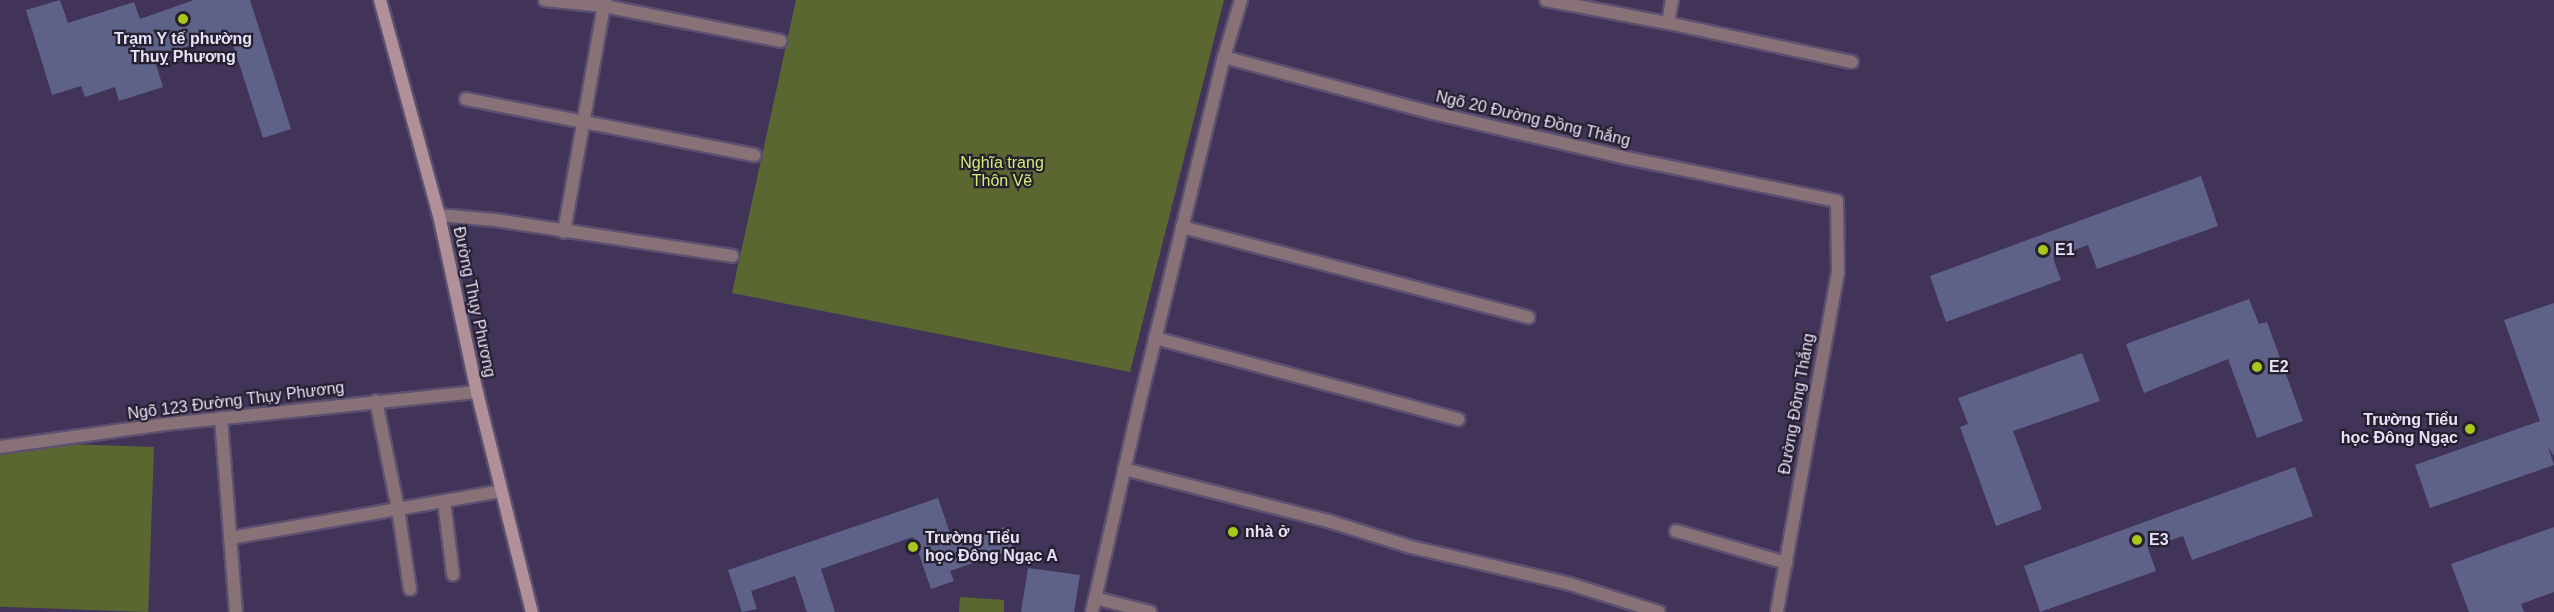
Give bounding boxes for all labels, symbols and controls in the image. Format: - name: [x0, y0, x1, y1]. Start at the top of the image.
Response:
- marker: Trạm Y tế phường Thuỵ Phương: [174, 10, 192, 28]
- place label: Trạm Y tế phường Thuỵ Phương: [114, 29, 252, 67]
- street label: Ngõ 20 Đường Đồng Thắng: [1434, 87, 1632, 151]
- park label: Nghĩa trang Thôn Vẽ: [960, 153, 1044, 191]
- street label: Đường Thụy Phương: [449, 225, 499, 379]
- place label: E1: [2055, 240, 2075, 260]
- marker: E1: [2036, 243, 2050, 257]
- street label: Đường Đông Thắng: [1775, 332, 1819, 476]
- place label: E2: [2269, 357, 2289, 377]
- marker: E2: [2250, 360, 2264, 374]
- street label: Ngõ 123 Đường Thụy Phương: [126, 378, 346, 424]
- place label: Trường Tiểu học Đông Ngạc: [2341, 410, 2458, 448]
- marker: Trường Tiểu học Đông Ngạc: [2463, 422, 2477, 436]
- place label: nhà ở: [1245, 522, 1289, 542]
- marker: nhà ở: [1226, 525, 1240, 539]
- place label: Trường Tiểu học Đông Ngạc A: [925, 528, 1058, 566]
- place label: E3: [2149, 530, 2169, 550]
- marker: E3: [2130, 533, 2144, 547]
- marker: Trường Tiểu học Đông Ngạc A: [906, 540, 920, 554]

